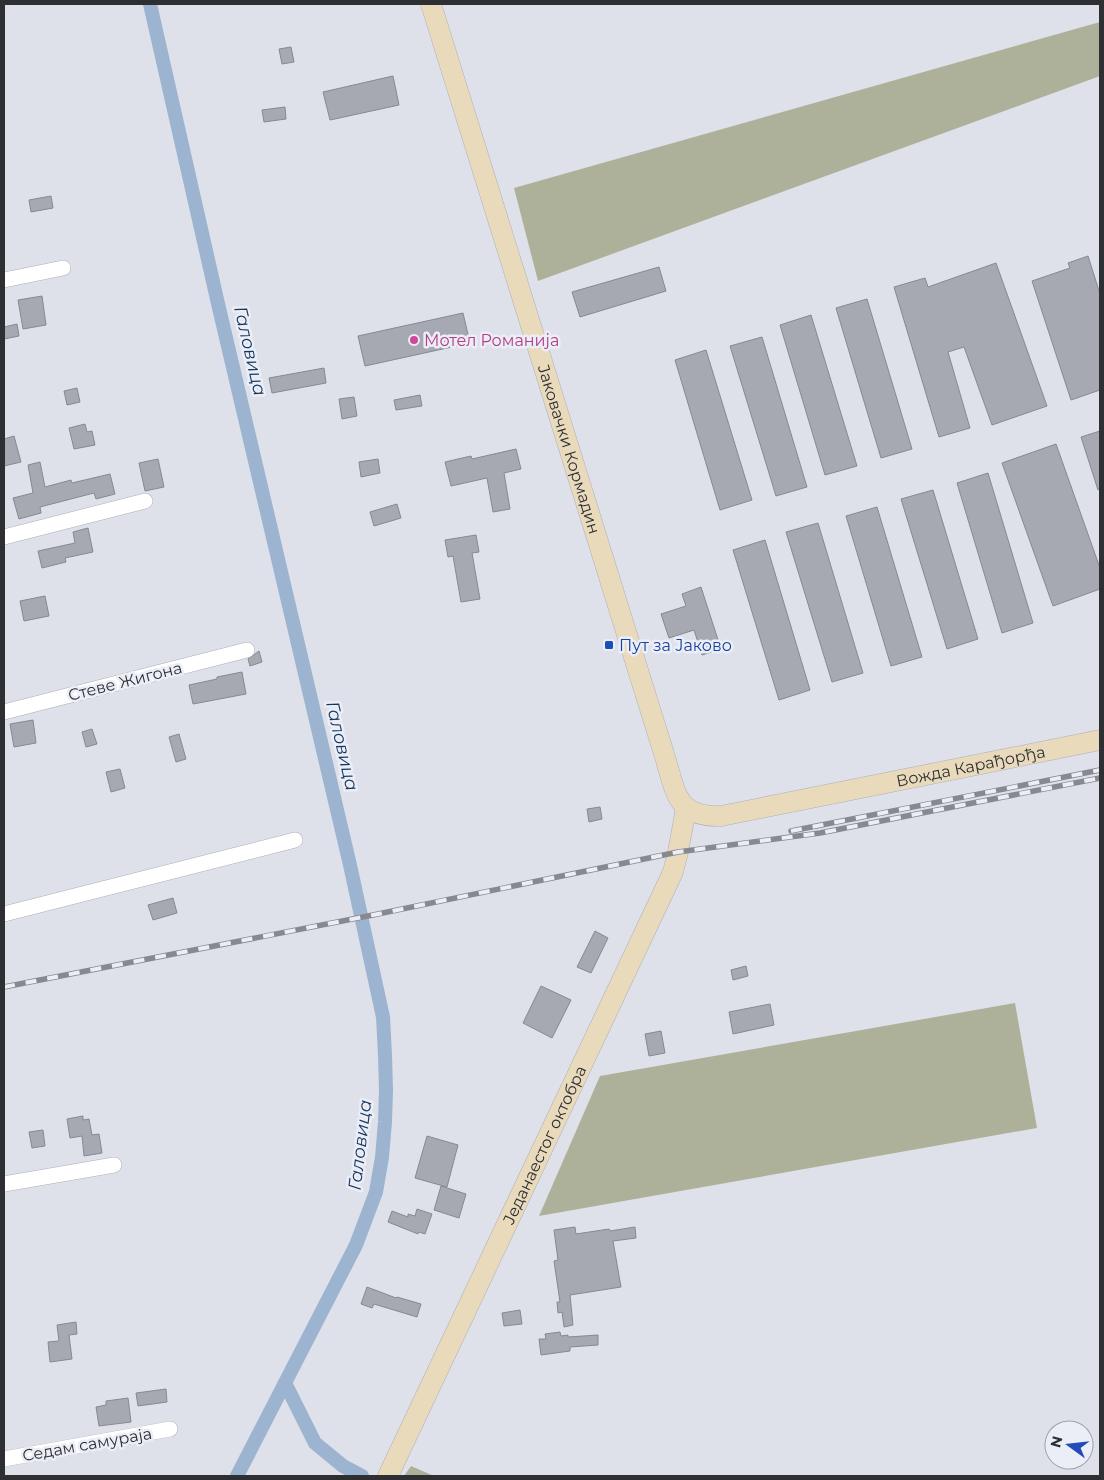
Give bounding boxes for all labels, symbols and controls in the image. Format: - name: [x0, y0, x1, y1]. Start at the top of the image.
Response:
- water label: Галовица: [229, 304, 271, 398]
- place label: Мотел Романија: [424, 331, 559, 350]
- marker: Мотел Романија: [408, 334, 420, 346]
- street label: Јаковачки Кормадин: [534, 362, 604, 536]
- place label: Пут за Јаково: [619, 636, 732, 655]
- marker: Пут за Јаково: [603, 639, 615, 651]
- street label: Стеве Жигона: [66, 658, 184, 705]
- water label: Галовица: [321, 699, 363, 793]
- street label: Вожда Карађорђа: [895, 742, 1047, 791]
- street label: Једанаестог октобра: [499, 1063, 590, 1228]
- water label: Галовица: [344, 1098, 376, 1192]
- north arrow: [1044, 1420, 1094, 1470]
- street label: Седам самураја: [21, 1424, 153, 1465]
- text: N: [1046, 1434, 1067, 1449]

